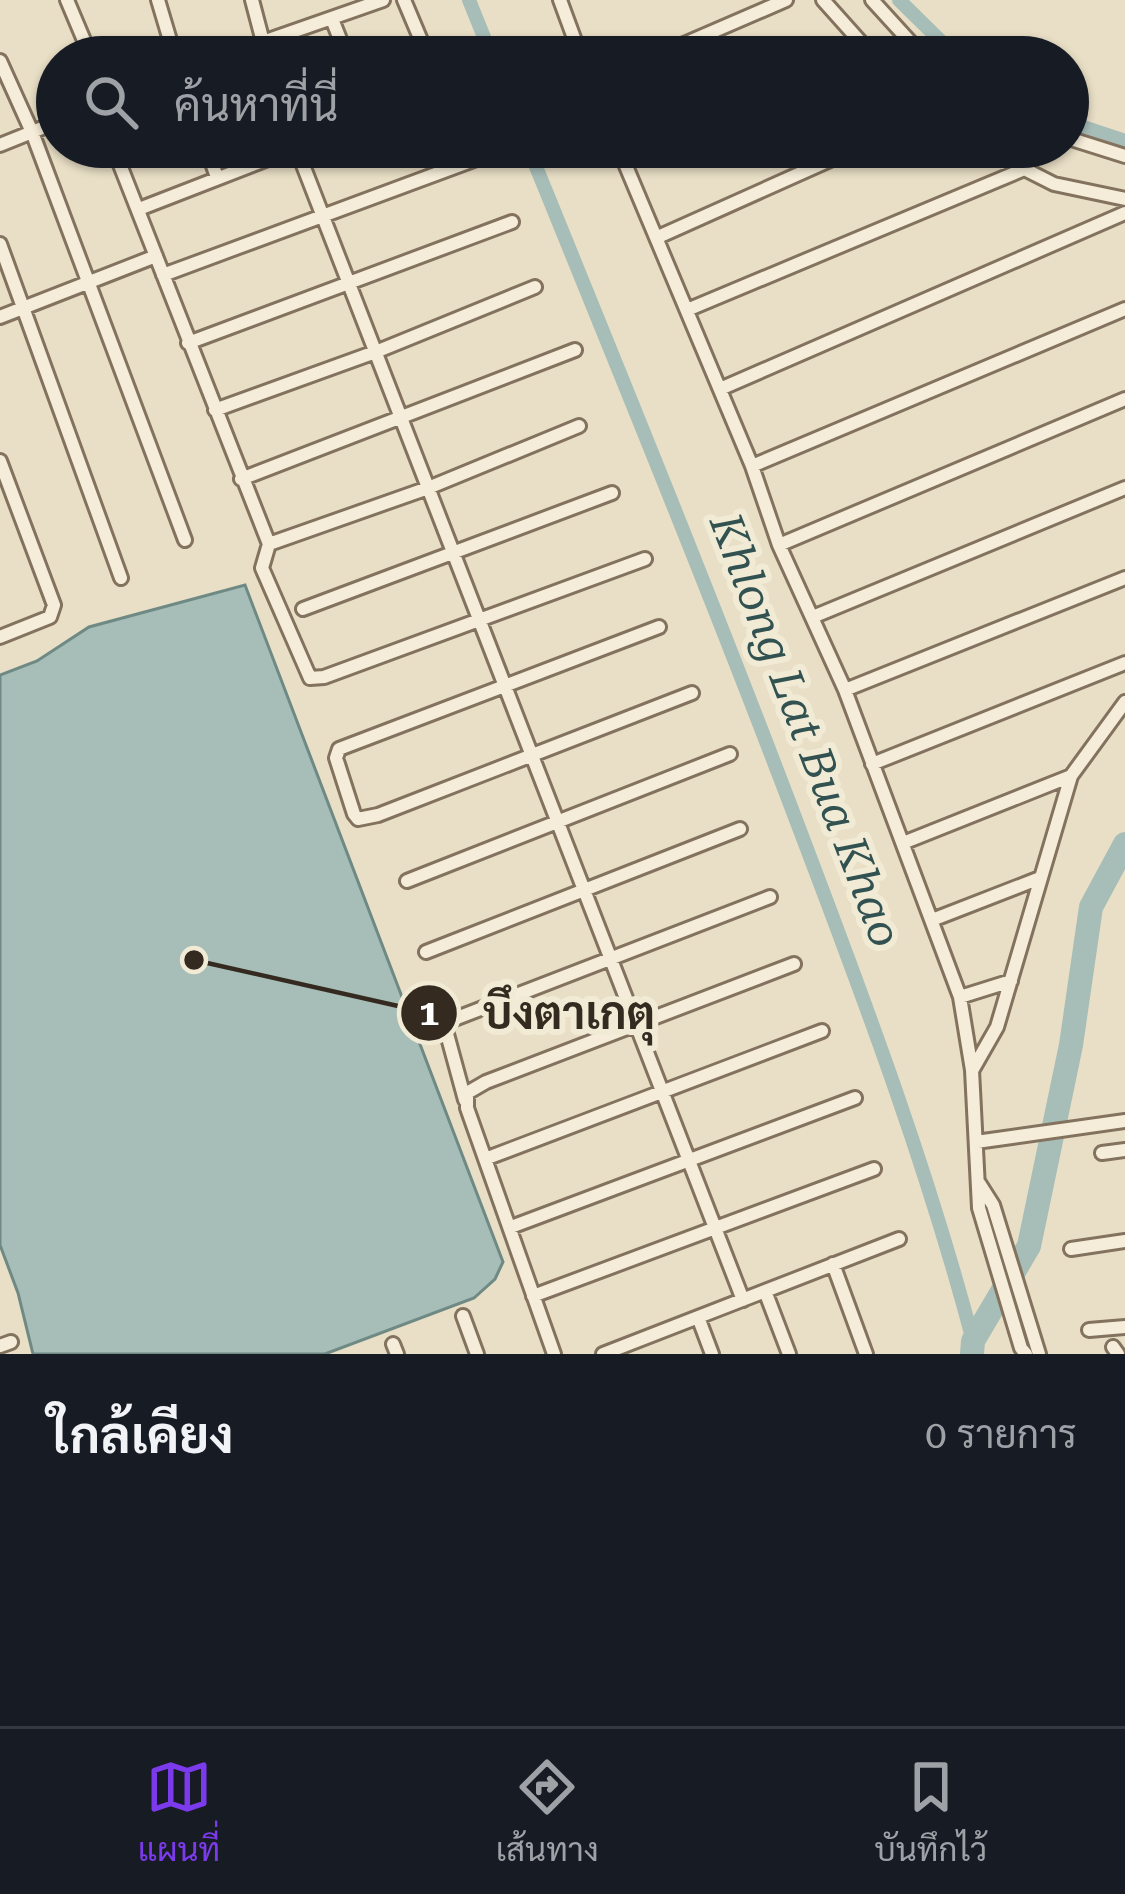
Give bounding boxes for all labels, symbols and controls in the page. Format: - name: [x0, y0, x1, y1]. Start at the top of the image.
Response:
- search box: [36, 36, 1089, 168]
- icon: search: [78, 69, 144, 135]
- text: ค้นหาที่นี่: [174, 79, 338, 132]
- water label: Khlong Lat Bua Khao: [699, 505, 913, 954]
- callout: บึงตาเกตุ: [399, 972, 679, 1053]
- text: บึงตาเกตุ: [483, 984, 655, 1046]
- text: 1: [419, 992, 439, 1034]
- text: ใกล้เคียง: [48, 1406, 234, 1465]
- text: 0 รายการ: [925, 1412, 1077, 1458]
- tab: แผนที่: [138, 1754, 220, 1869]
- tab: เส้นทาง: [496, 1754, 599, 1869]
- tab: บันทึกไว้: [874, 1754, 987, 1869]

